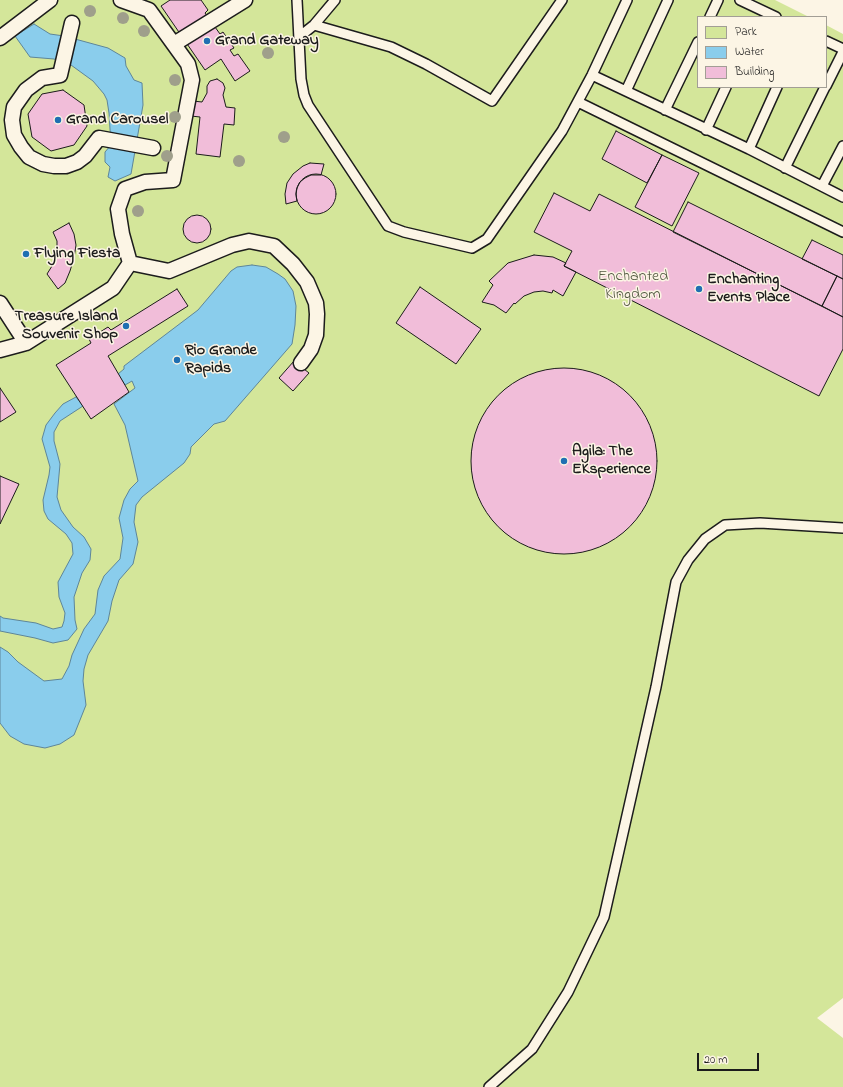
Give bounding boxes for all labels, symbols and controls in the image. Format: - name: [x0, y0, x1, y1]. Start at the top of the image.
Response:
- legend: [697, 16, 827, 88]
- text: Park: [735, 23, 757, 41]
- place label: Grand Gateway: [215, 31, 319, 51]
- marker: Grand Gateway: [202, 36, 212, 46]
- text: Water: [735, 43, 764, 61]
- text: Building: [735, 63, 774, 81]
- place label: Grand Carousel: [66, 110, 168, 130]
- marker: Grand Carousel: [53, 115, 63, 125]
- place label: Flying Fiesta: [34, 244, 120, 264]
- marker: Flying Fiesta: [21, 249, 31, 259]
- park label: Enchanted Kingdom: [598, 267, 668, 305]
- place label: Enchanting Events Place: [707, 270, 790, 308]
- marker: Enchanting Events Place: [694, 284, 704, 294]
- place label: Treasure Island Souvenir Shop: [15, 307, 118, 345]
- marker: Treasure Island Souvenir Shop: [121, 321, 131, 331]
- place label: Rio Grande Rapids: [185, 341, 257, 379]
- marker: Rio Grande Rapids: [172, 355, 182, 365]
- place label: Agila: The EKsperience: [572, 442, 651, 480]
- marker: Agila: The EKsperience: [559, 456, 569, 466]
- scale bar: [699, 1045, 761, 1071]
- text: 20 m: [704, 1051, 727, 1069]

